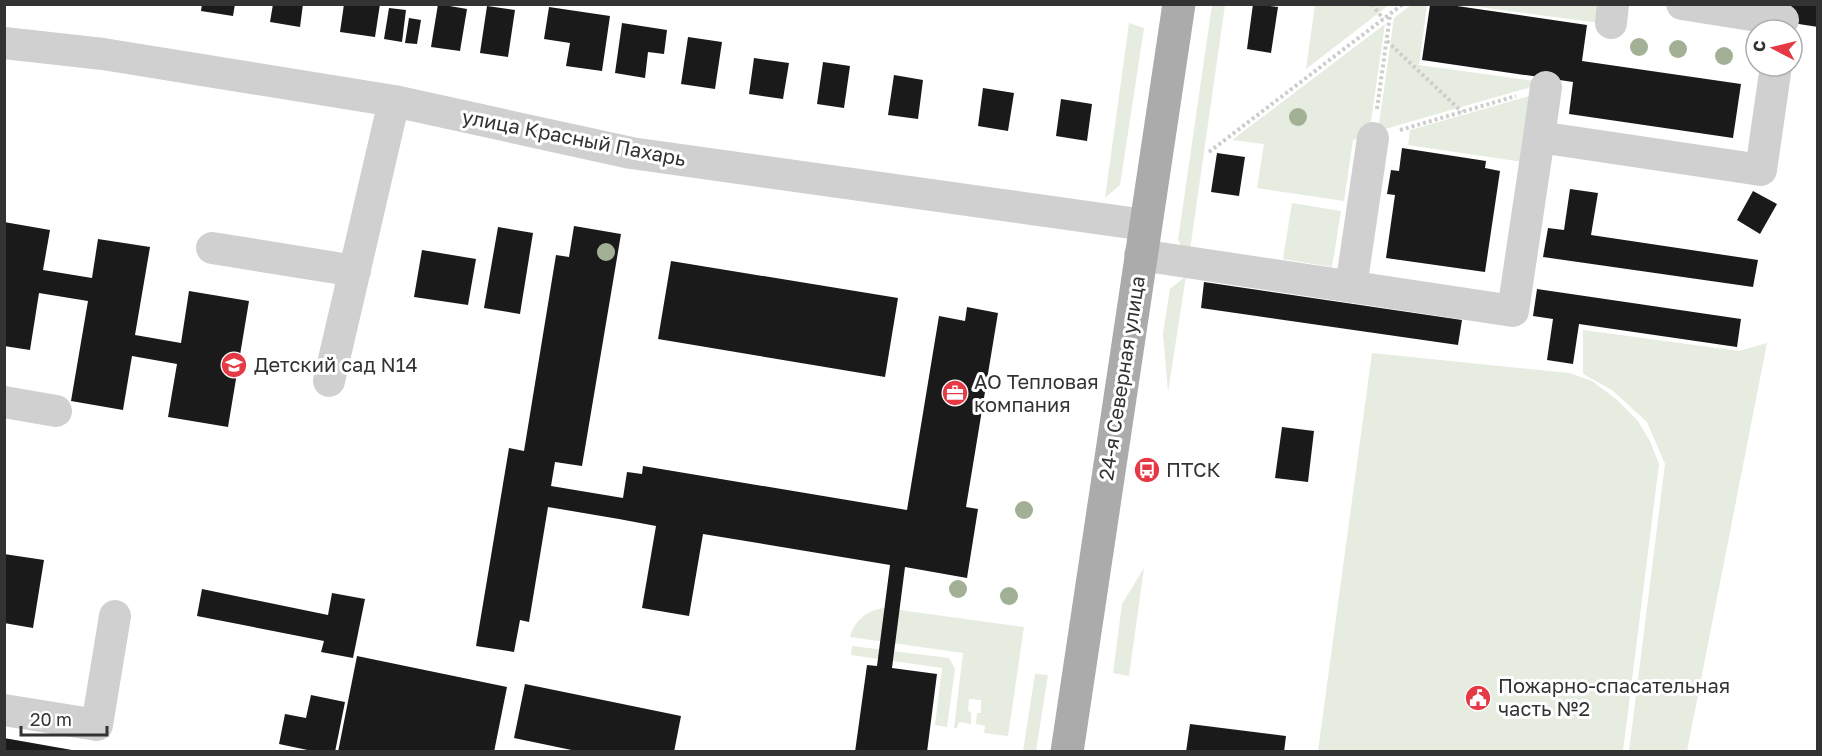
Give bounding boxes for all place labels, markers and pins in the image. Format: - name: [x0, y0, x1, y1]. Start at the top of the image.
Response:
- school or university icon: Детский сад N14: [219, 350, 249, 380]
- place label: Детский сад N14: [254, 352, 418, 376]
- place label: АО Тепловая компания: [974, 369, 1099, 416]
- office icon: АО Тепловая компания: [940, 378, 970, 408]
- bus stop icon: ПТСК: [1132, 455, 1162, 485]
- place label: ПТСК: [1166, 457, 1221, 481]
- place label: Пожарно-спасательная часть №2: [1498, 673, 1730, 720]
- public building icon: Пожарно-спасательная часть №2: [1463, 683, 1493, 713]

